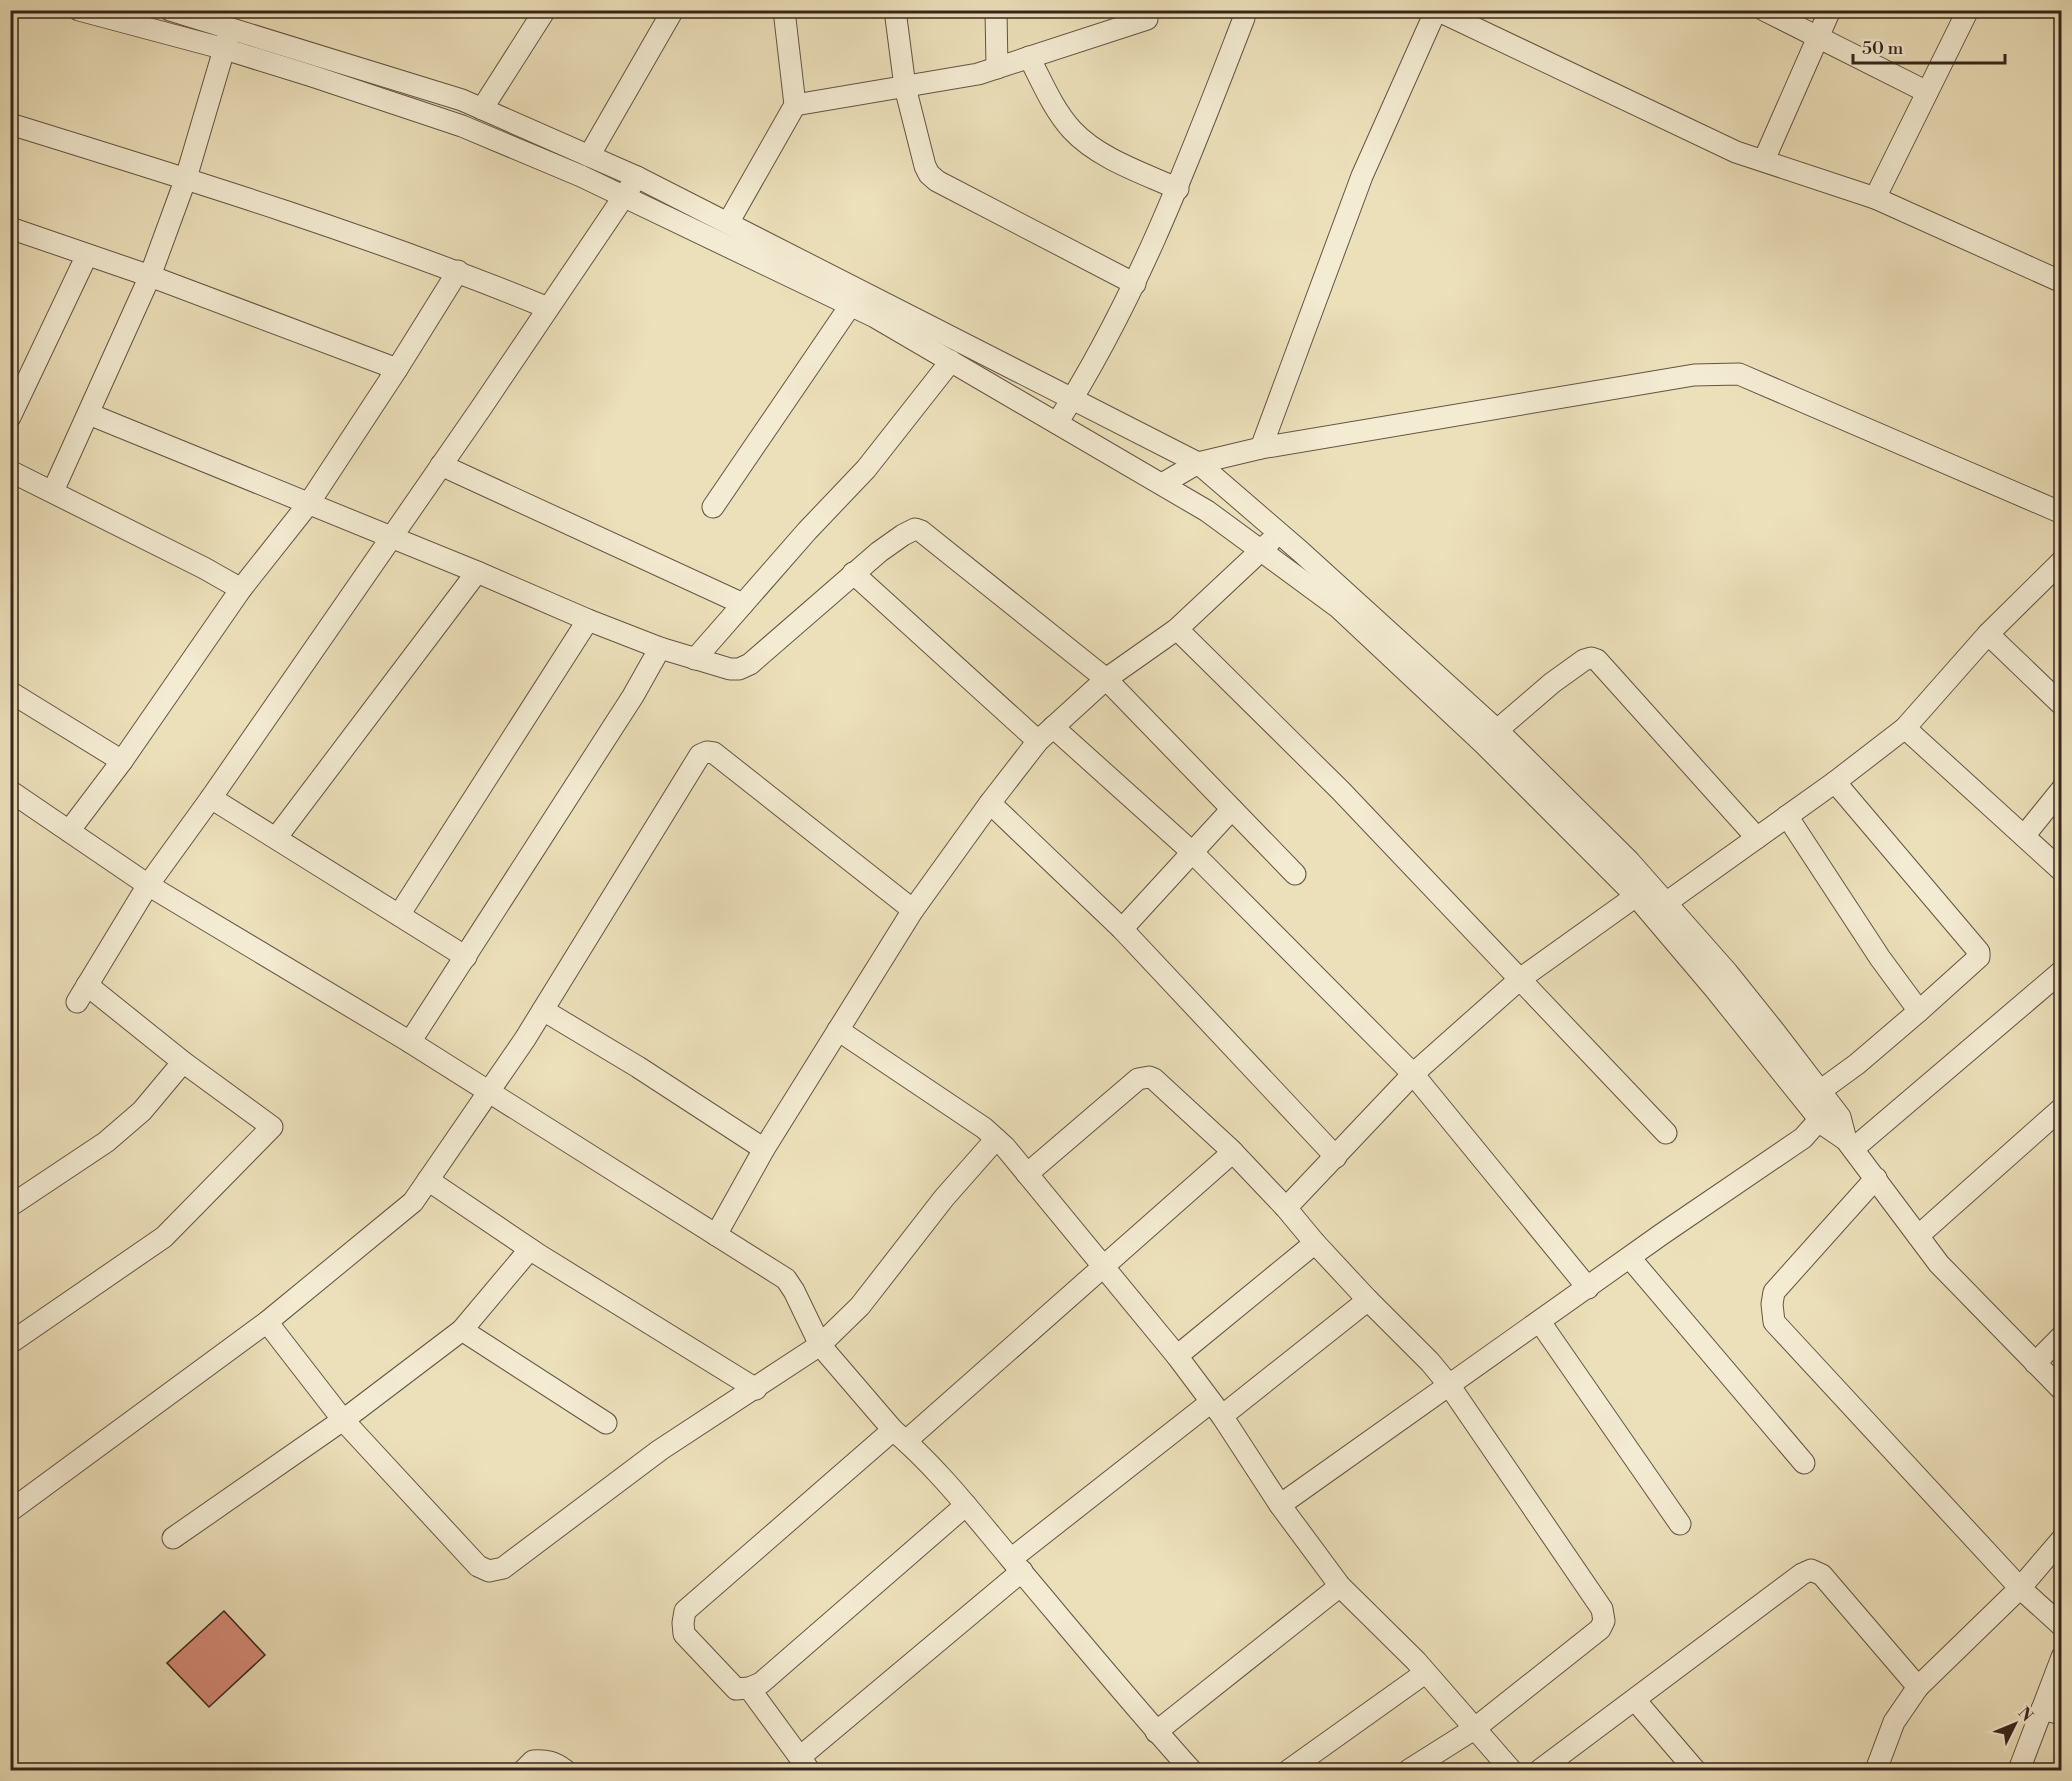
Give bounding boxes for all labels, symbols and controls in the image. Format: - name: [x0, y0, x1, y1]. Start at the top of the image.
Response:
- scale bar: [1853, 27, 2004, 65]
- text: 50 m: [1862, 37, 1904, 60]
- north arrow: [1985, 1694, 2045, 1754]
- text: N: [2014, 1703, 2037, 1726]

